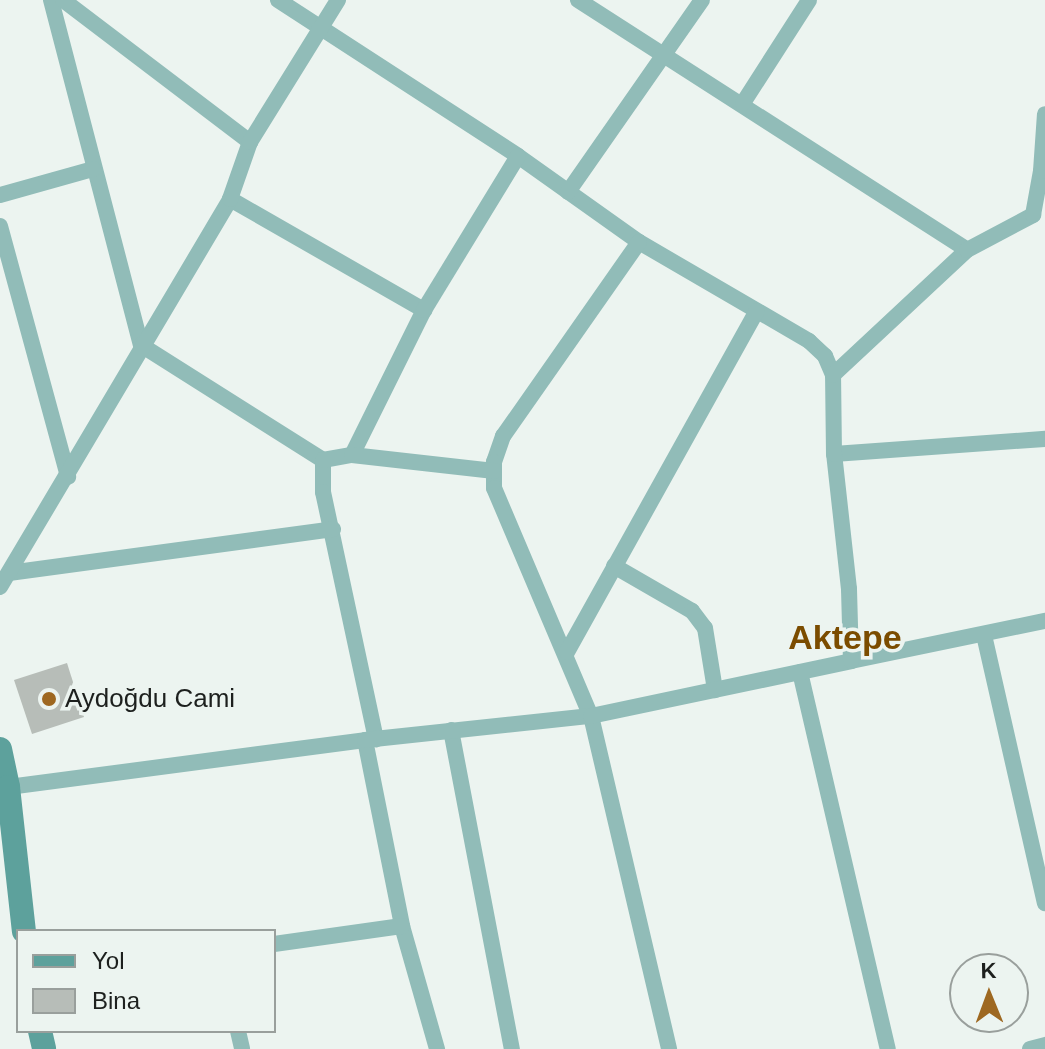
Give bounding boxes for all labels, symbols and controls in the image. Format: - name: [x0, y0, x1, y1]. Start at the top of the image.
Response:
- district label: Aktepe: [788, 618, 902, 658]
- place label: Aydoğdu Cami: [65, 683, 235, 715]
- marker: Aydoğdu Cami: [40, 690, 58, 708]
- legend: [16, 929, 276, 1033]
- text: Yol: [92, 947, 124, 974]
- north arrow: [949, 953, 1029, 1033]
- text: K: [980, 958, 997, 983]
- text: Bina: [92, 987, 140, 1014]

